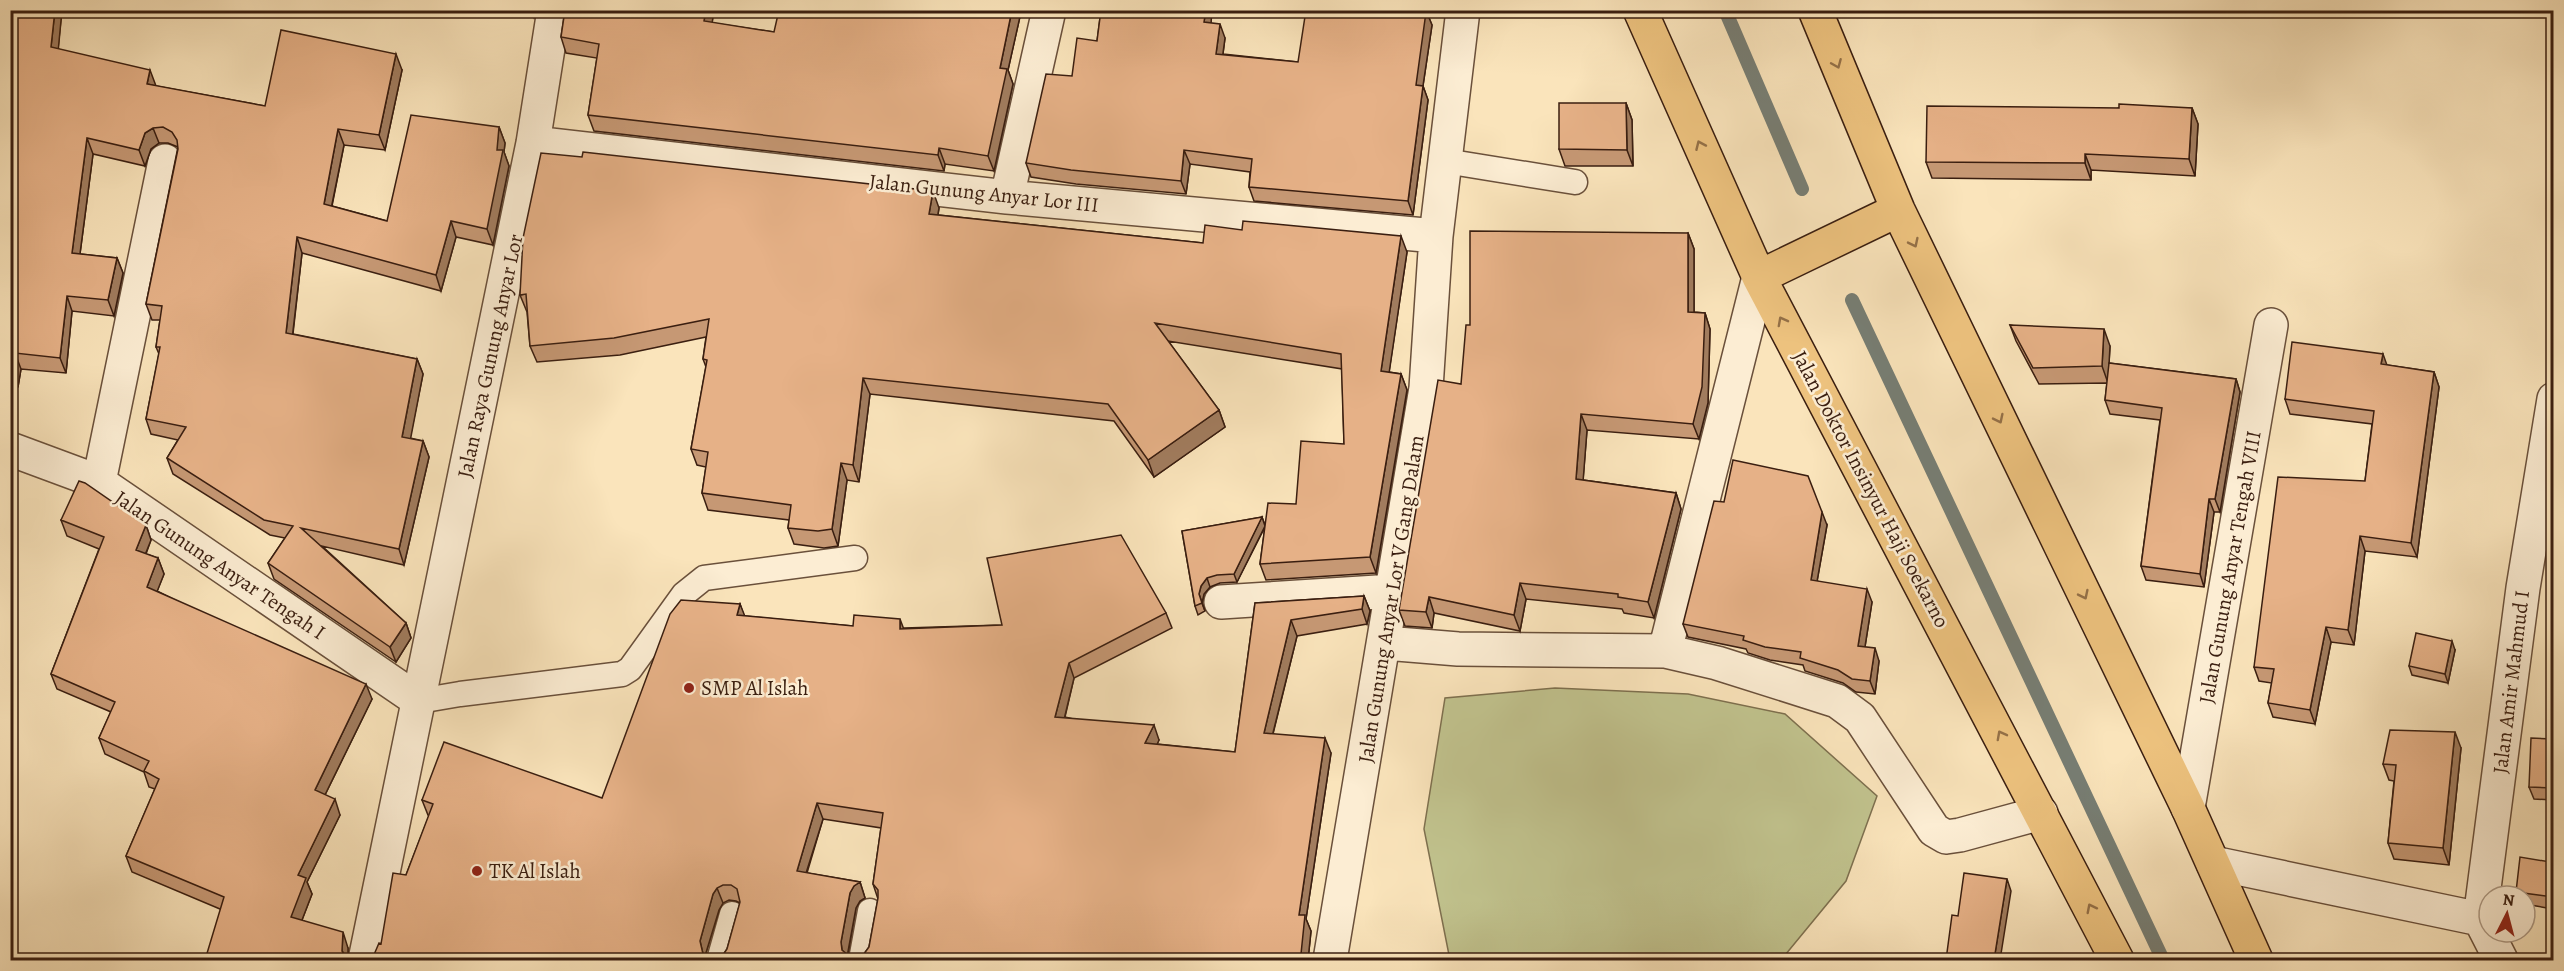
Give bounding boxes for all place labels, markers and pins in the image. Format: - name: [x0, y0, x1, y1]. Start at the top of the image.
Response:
- place label: SMP Al Islah: [701, 674, 809, 702]
- marker: SMP Al Islah: [682, 681, 696, 695]
- place label: TK Al Islah: [489, 857, 581, 885]
- marker: TK Al Islah: [470, 864, 484, 878]

